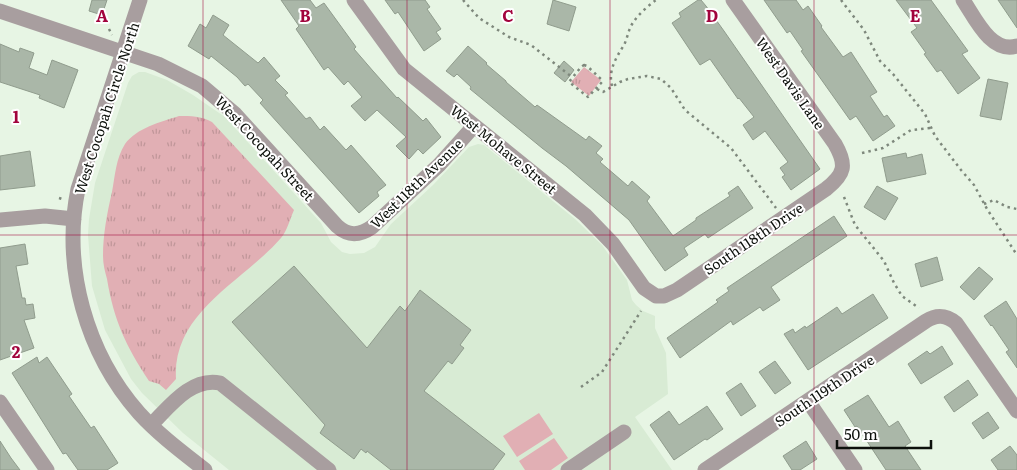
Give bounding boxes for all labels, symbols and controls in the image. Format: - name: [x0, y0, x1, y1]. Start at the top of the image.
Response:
- text: A: [96, 3, 108, 27]
- text: B: [299, 3, 311, 27]
- text: C: [502, 3, 514, 27]
- text: D: [706, 3, 718, 27]
- text: E: [910, 3, 921, 27]
- street label: West Cocopah Circle North: [69, 19, 143, 197]
- street label: West Davis Lane: [752, 33, 830, 133]
- street label: West Cocopah Street: [211, 91, 319, 205]
- street label: West Mohave Street: [446, 100, 562, 198]
- text: 1: [13, 104, 20, 128]
- street label: West 118th Avenue: [365, 134, 467, 232]
- street label: South 118th Drive: [699, 197, 807, 279]
- text: 2: [12, 339, 21, 363]
- street label: South 119th Drive: [770, 349, 878, 431]
- scale bar: [837, 418, 931, 450]
- text: 50 m: [844, 422, 878, 445]

